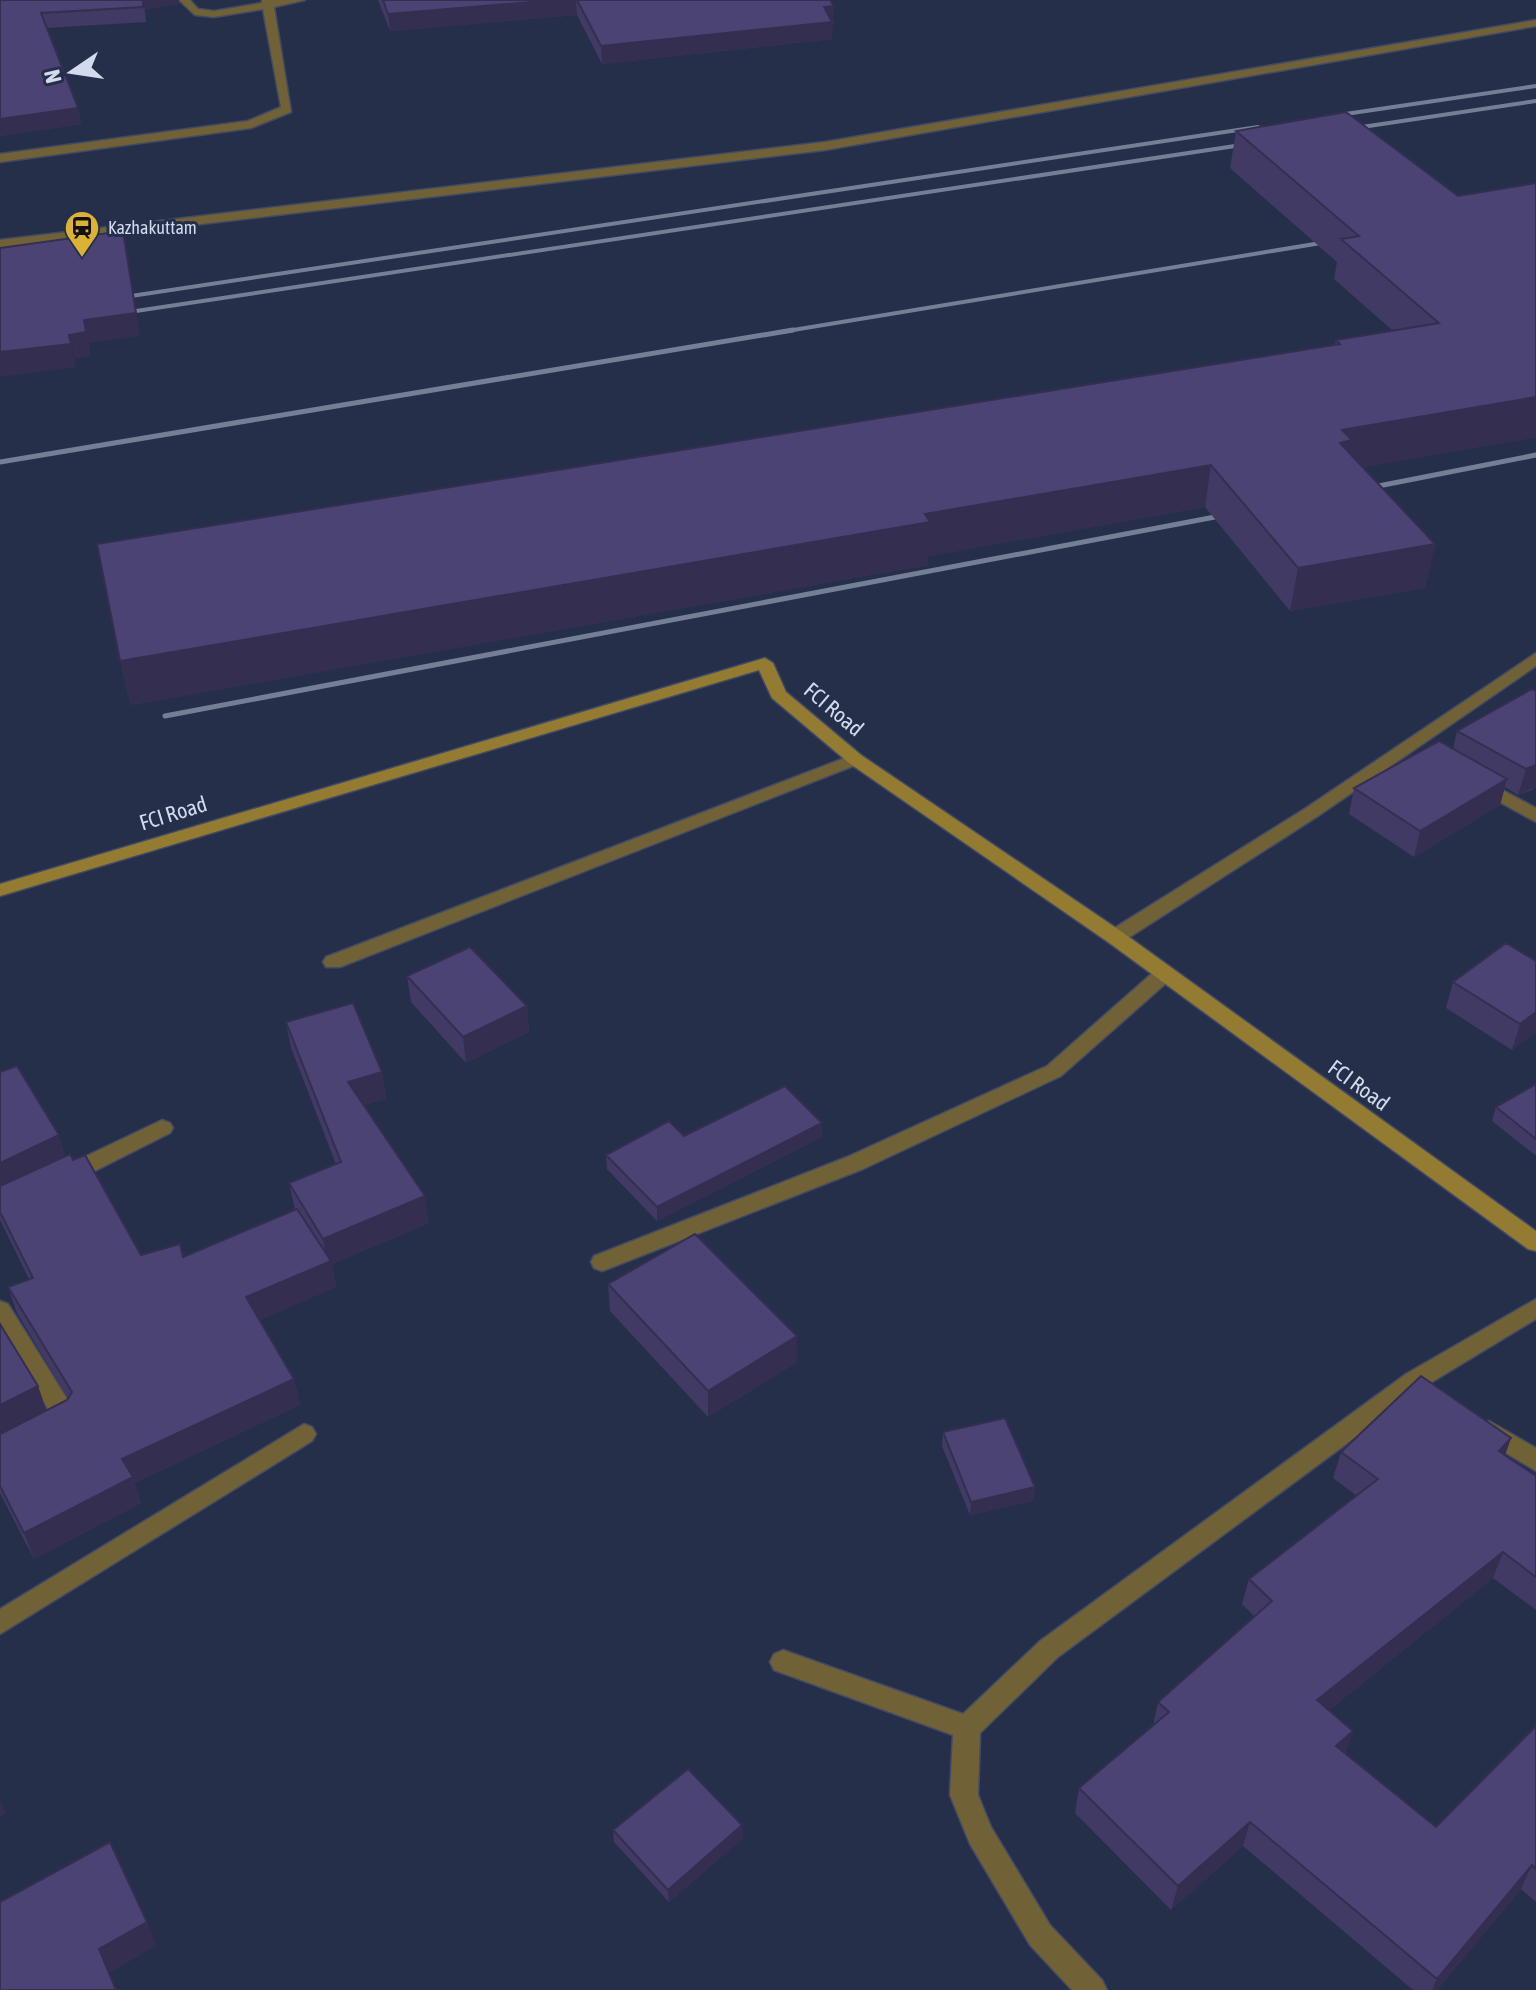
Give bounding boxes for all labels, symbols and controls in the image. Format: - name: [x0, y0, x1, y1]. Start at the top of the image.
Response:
- north arrow: [32, 32, 112, 112]
- text: N: [38, 67, 67, 86]
- station icon: Kazhakuttam: [63, 209, 101, 259]
- place label: Kazhakuttam: [108, 217, 197, 238]
- street label: FCI Road: [799, 677, 869, 741]
- street label: FCI Road: [136, 790, 210, 836]
- street label: FCI Road: [1323, 1054, 1395, 1116]

